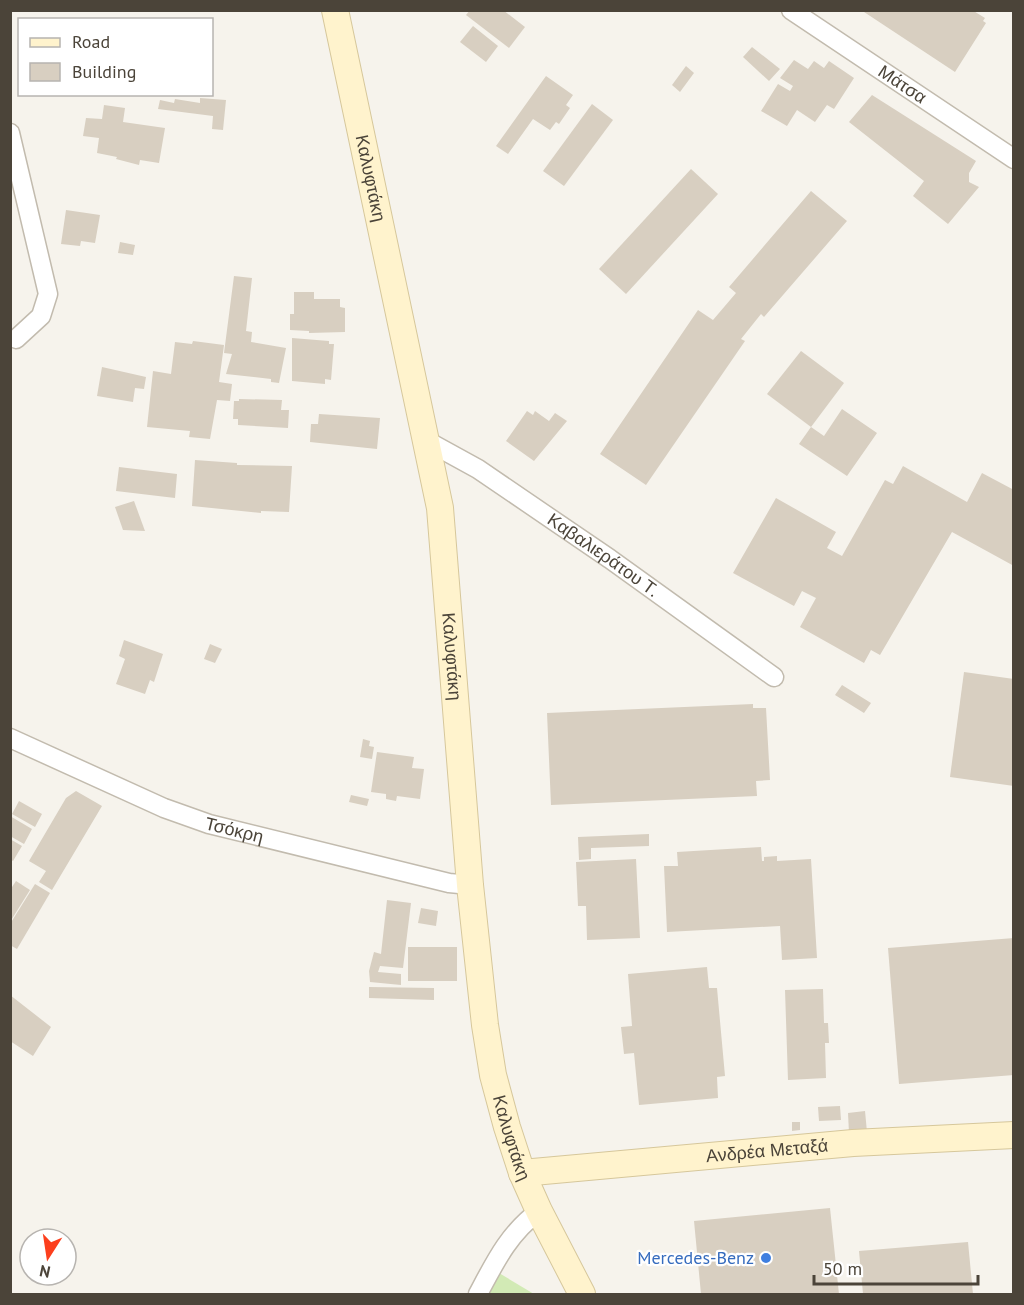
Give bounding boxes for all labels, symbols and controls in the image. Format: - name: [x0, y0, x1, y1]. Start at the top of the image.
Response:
- legend: [18, 18, 213, 96]
- text: Road: [72, 30, 110, 53]
- text: Building: [72, 60, 136, 83]
- street label: Μάτσα: [874, 60, 931, 109]
- street label: Καλυφτάκη: [351, 133, 391, 224]
- street label: Καβαλιεράτου Τ.: [543, 508, 664, 602]
- street label: Καλυφτάκη: [437, 612, 467, 701]
- street label: Τσόκρη: [203, 811, 266, 848]
- street label: Καλυφτάκη: [488, 1092, 536, 1184]
- street label: Ανδρέα Μεταξά: [705, 1133, 829, 1167]
- north arrow: [18, 1227, 78, 1287]
- place label: Mercedes-Benz: [637, 1246, 754, 1269]
- scale bar: [814, 1248, 978, 1286]
- marker: Mercedes-Benz: [759, 1251, 773, 1265]
- text: 50 m: [823, 1257, 862, 1280]
- text: N: [38, 1261, 52, 1283]

